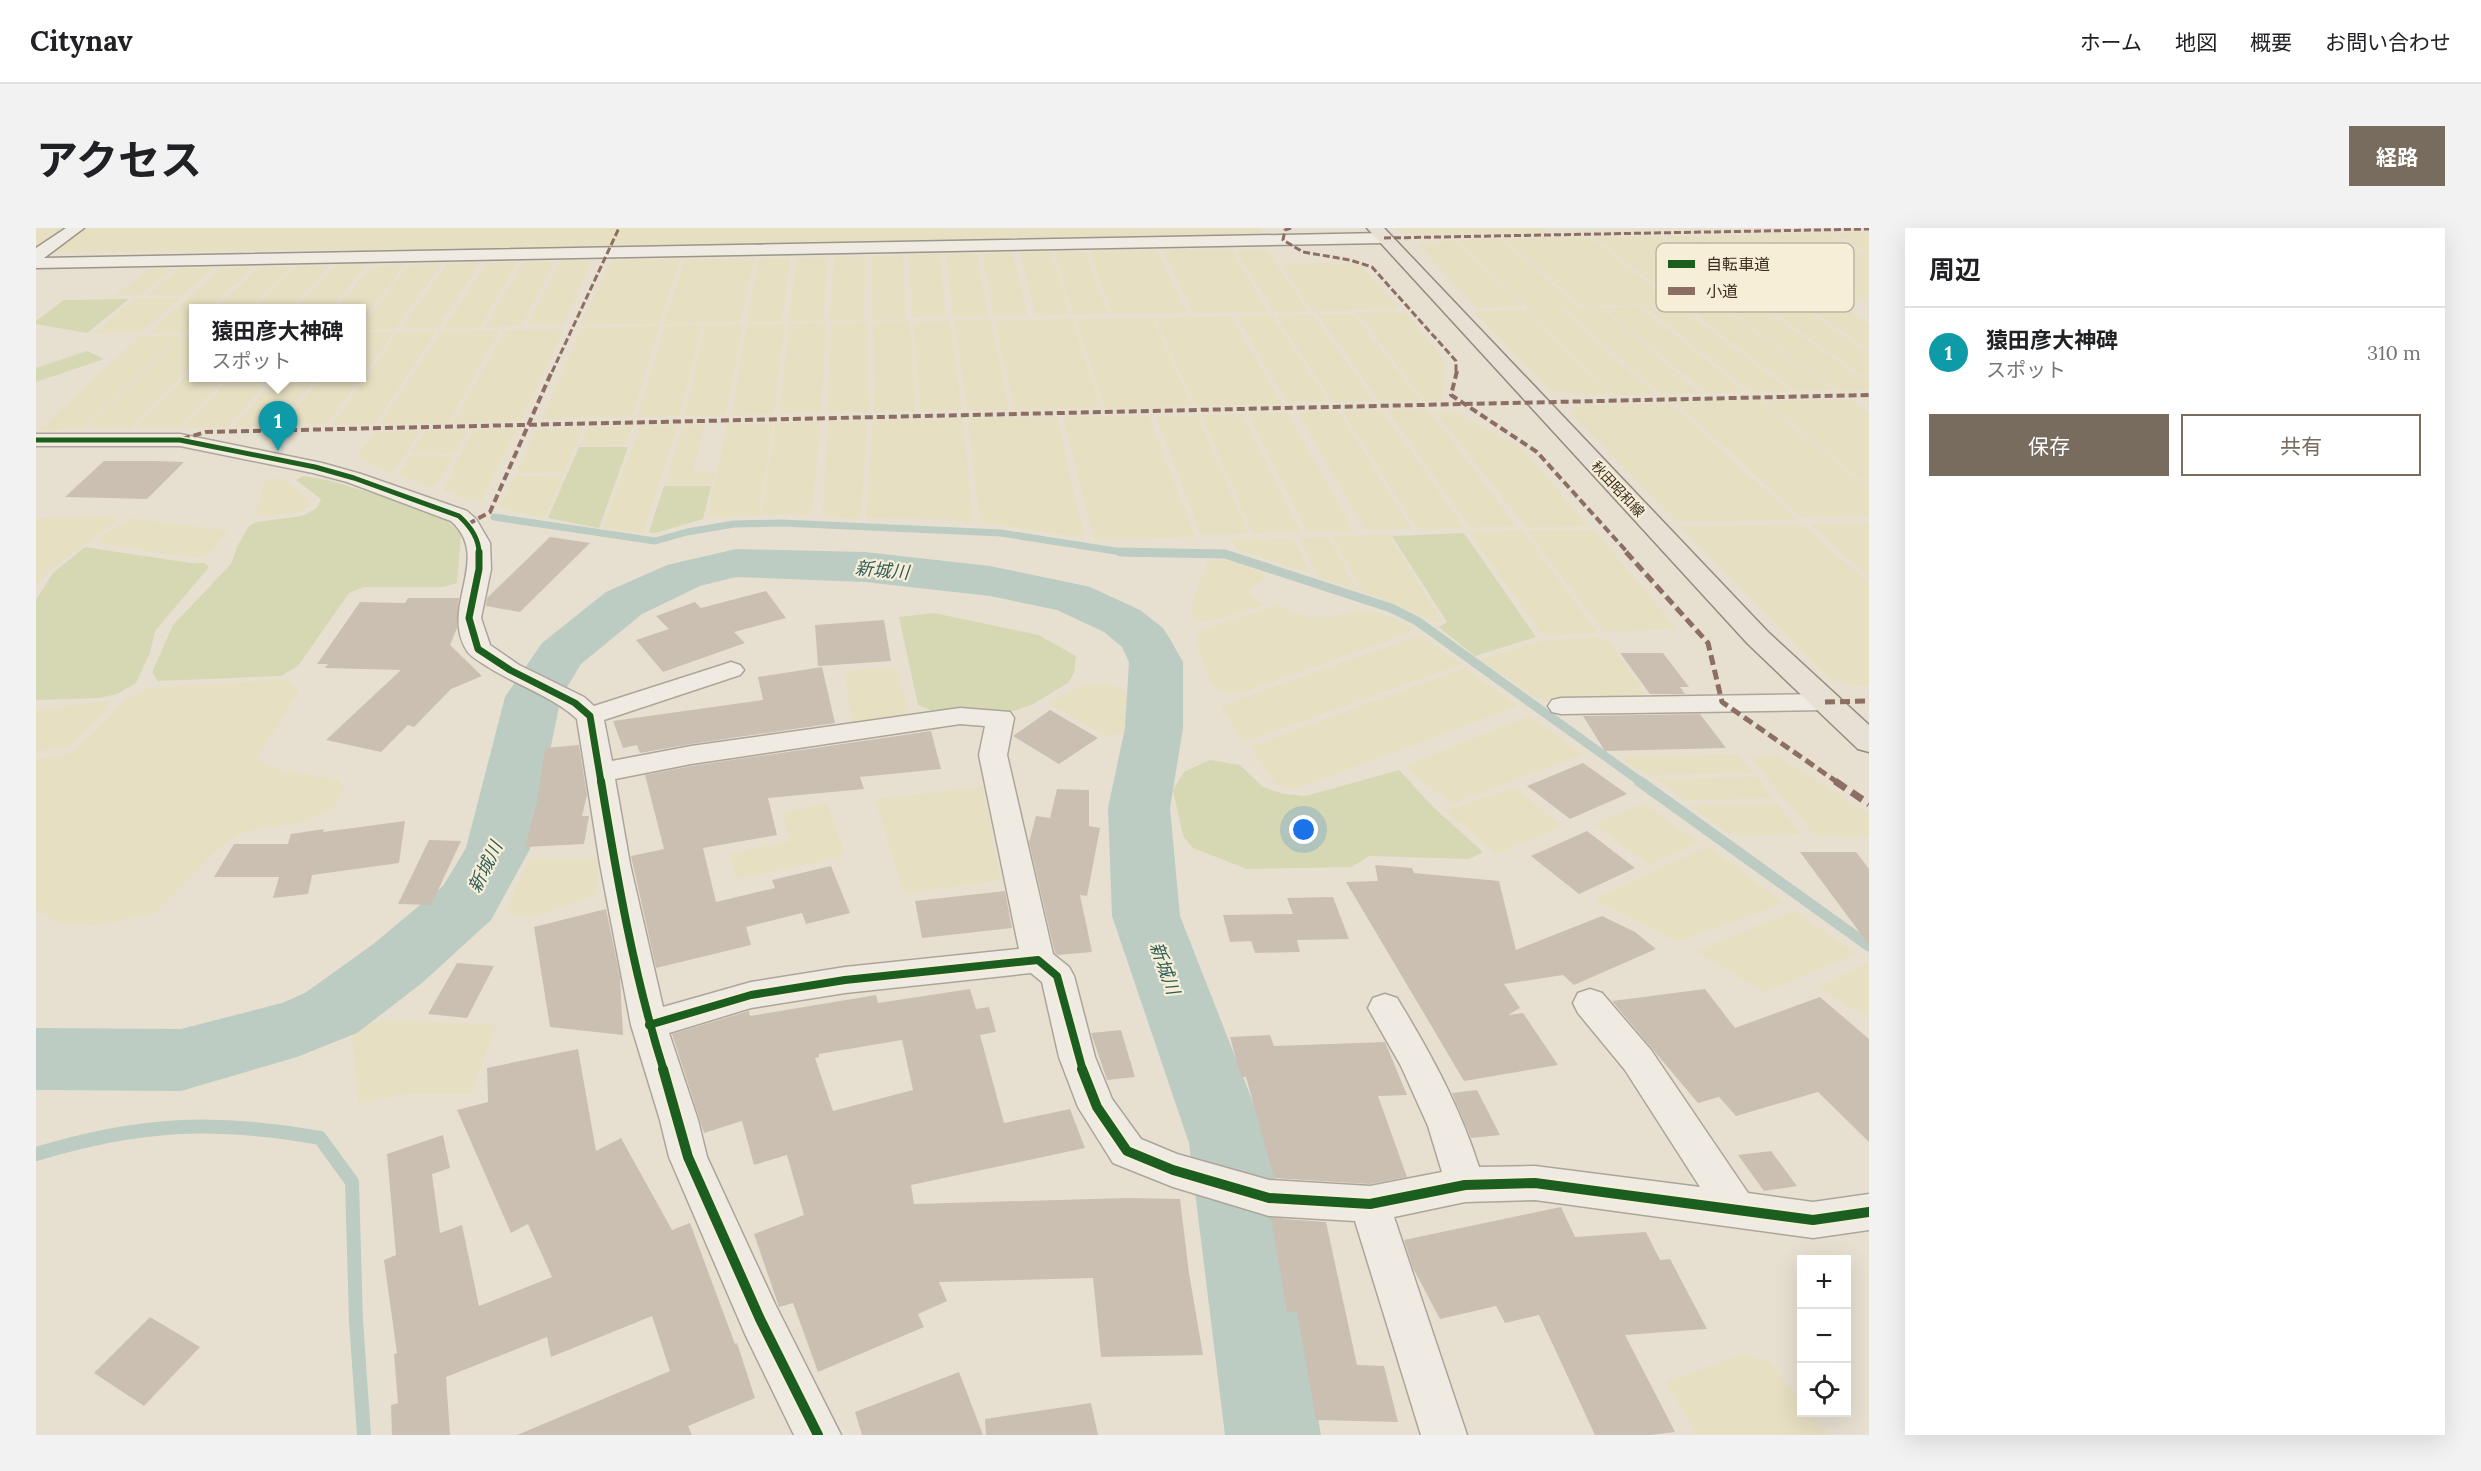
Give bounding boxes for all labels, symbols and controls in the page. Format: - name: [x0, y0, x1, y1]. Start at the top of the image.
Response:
- text: Citynav: [30, 23, 133, 59]
- text: ホーム: [2080, 29, 2142, 56]
- text: 地図: [2175, 29, 2217, 56]
- text: 概要: [2250, 29, 2292, 56]
- text: お問い合わせ: [2325, 29, 2451, 56]
- button: 経路: [2349, 126, 2445, 186]
- text: アクセス: [36, 133, 202, 187]
- legend: [1656, 243, 1854, 312]
- text: 周辺: [1929, 253, 1981, 286]
- text: 自転車道: [1706, 254, 1770, 274]
- text: 小道: [1706, 281, 1738, 301]
- popup: [189, 304, 366, 382]
- text: 猿田彦大神碑: [211, 317, 344, 345]
- text: 猿田彦大神碑: [1986, 326, 2118, 354]
- text: 1: [1944, 340, 1953, 365]
- text: 310 m: [2367, 340, 2421, 365]
- text: スポット: [211, 348, 291, 373]
- text: スポット: [1986, 357, 2066, 382]
- pin: 1: [258, 402, 298, 451]
- button: 保存: [1929, 414, 2169, 476]
- button: 共有: [2181, 414, 2421, 476]
- street label: 秋田昭和線: [1588, 457, 1648, 521]
- water label: 新城川: [854, 556, 912, 584]
- your location: [1289, 815, 1318, 844]
- water label: 新城川: [463, 836, 508, 896]
- water label: 新城川: [1145, 939, 1186, 999]
- map controls: [1797, 1255, 1851, 1417]
- button: +: [1797, 1255, 1851, 1309]
- button: −: [1797, 1309, 1851, 1363]
- button: locate: [1797, 1363, 1851, 1417]

